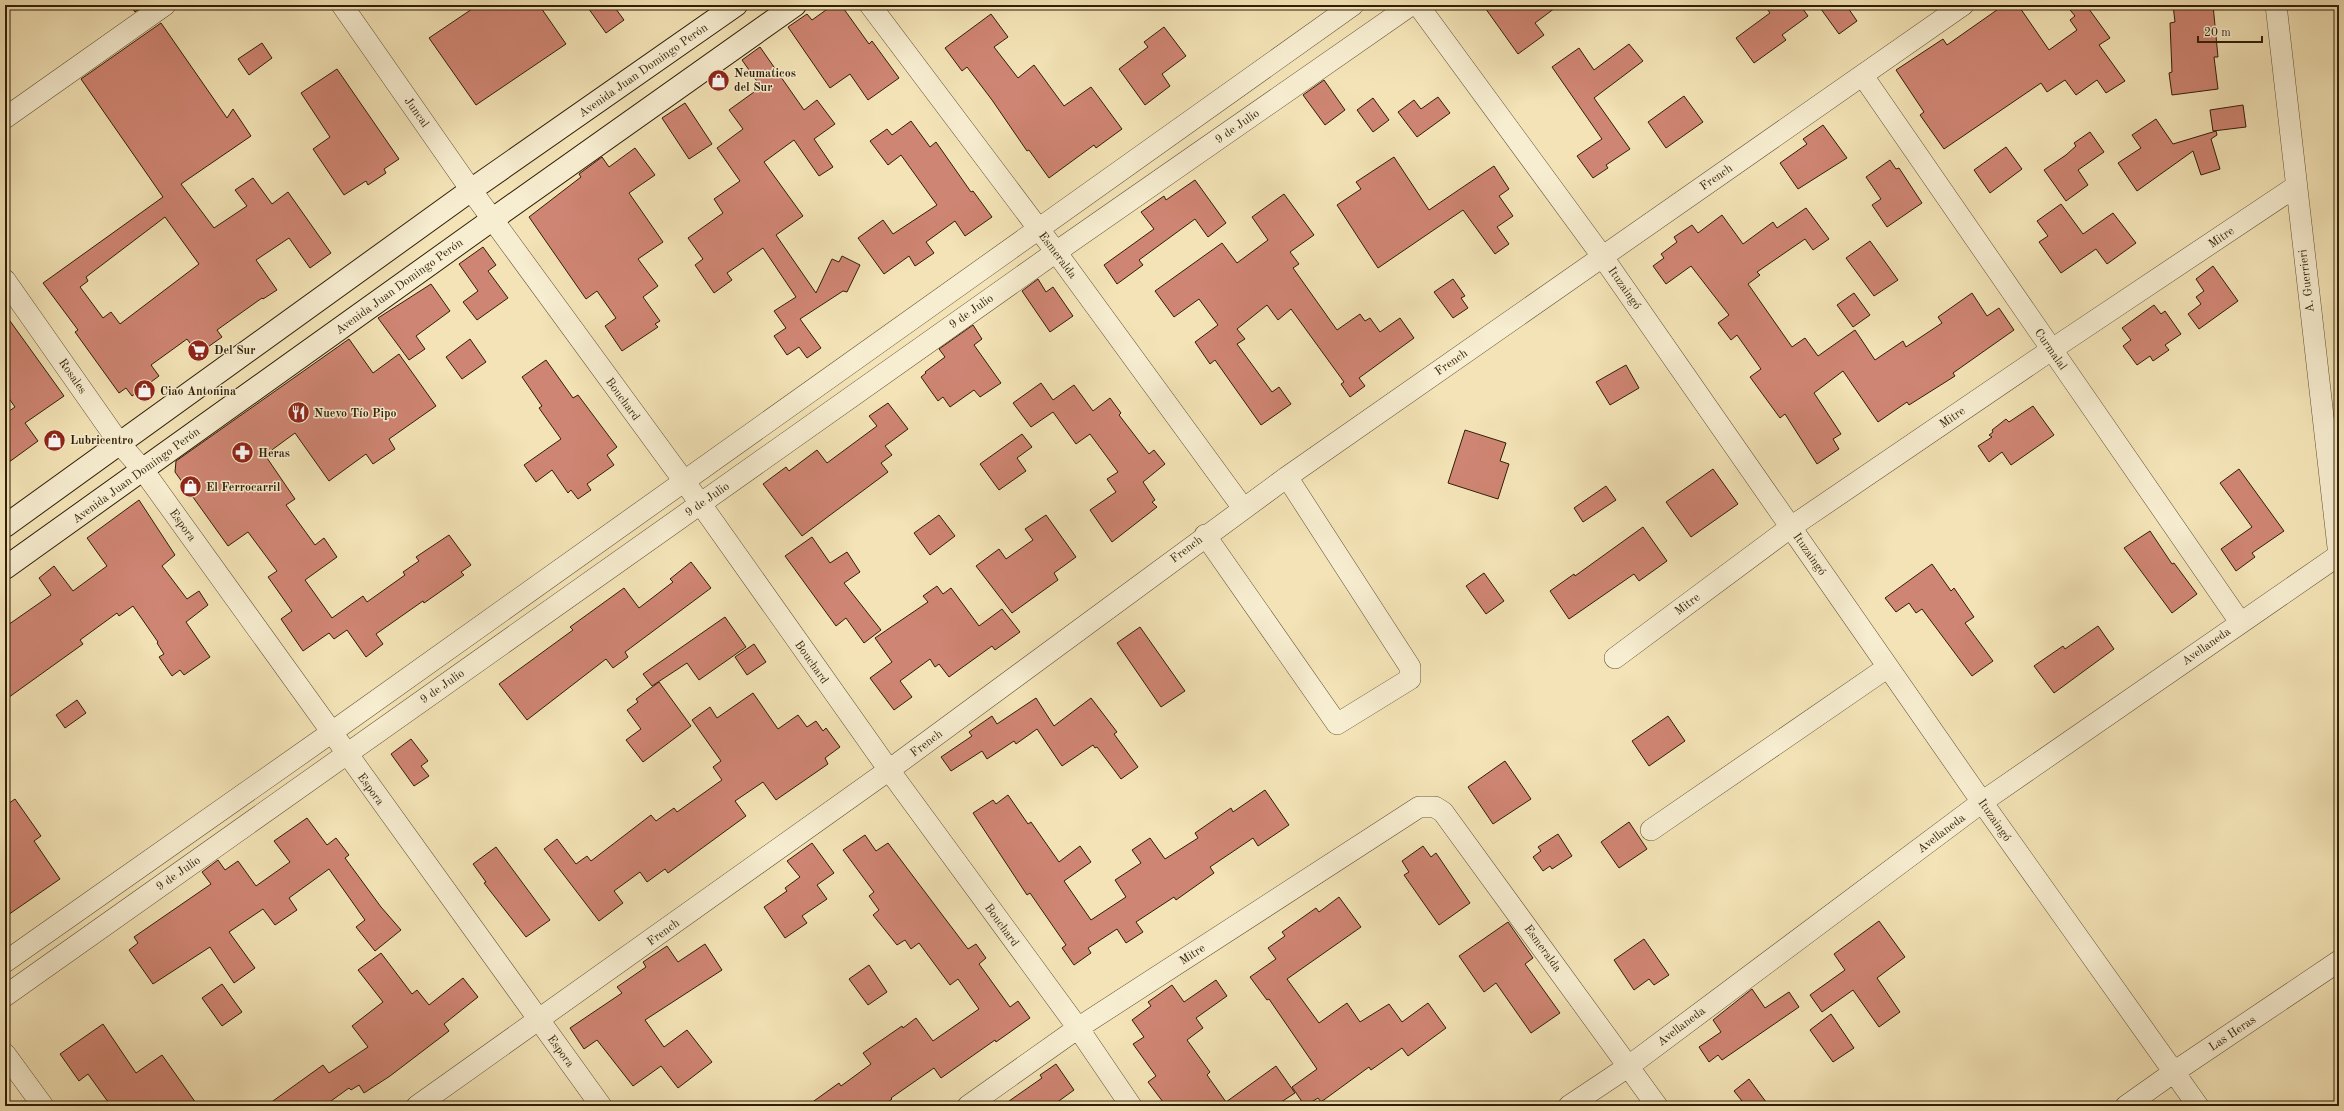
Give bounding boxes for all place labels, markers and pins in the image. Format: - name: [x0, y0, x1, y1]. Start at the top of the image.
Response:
- shop icon: Neumaticos del Sur: [705, 67, 731, 93]
- place label: Neumaticos del Sur: [734, 68, 796, 94]
- supermarket icon: Del Sur: [186, 337, 212, 363]
- place label: Del Sur: [214, 345, 255, 357]
- shop icon: Ciao Antonina: [132, 378, 158, 404]
- place label: Ciao Antonina: [160, 386, 236, 398]
- restaurant icon: Nuevo Tío Pipo: [285, 400, 311, 426]
- place label: Nuevo Tío Pipo: [314, 408, 397, 420]
- shop icon: Lubricentro: [41, 427, 67, 453]
- place label: Lubricentro: [70, 435, 133, 447]
- pharmacy icon: Heras: [230, 440, 256, 466]
- place label: Heras: [258, 448, 290, 460]
- shop icon: El Ferrocarril: [177, 474, 203, 500]
- place label: El Ferrocarril: [206, 482, 281, 494]

